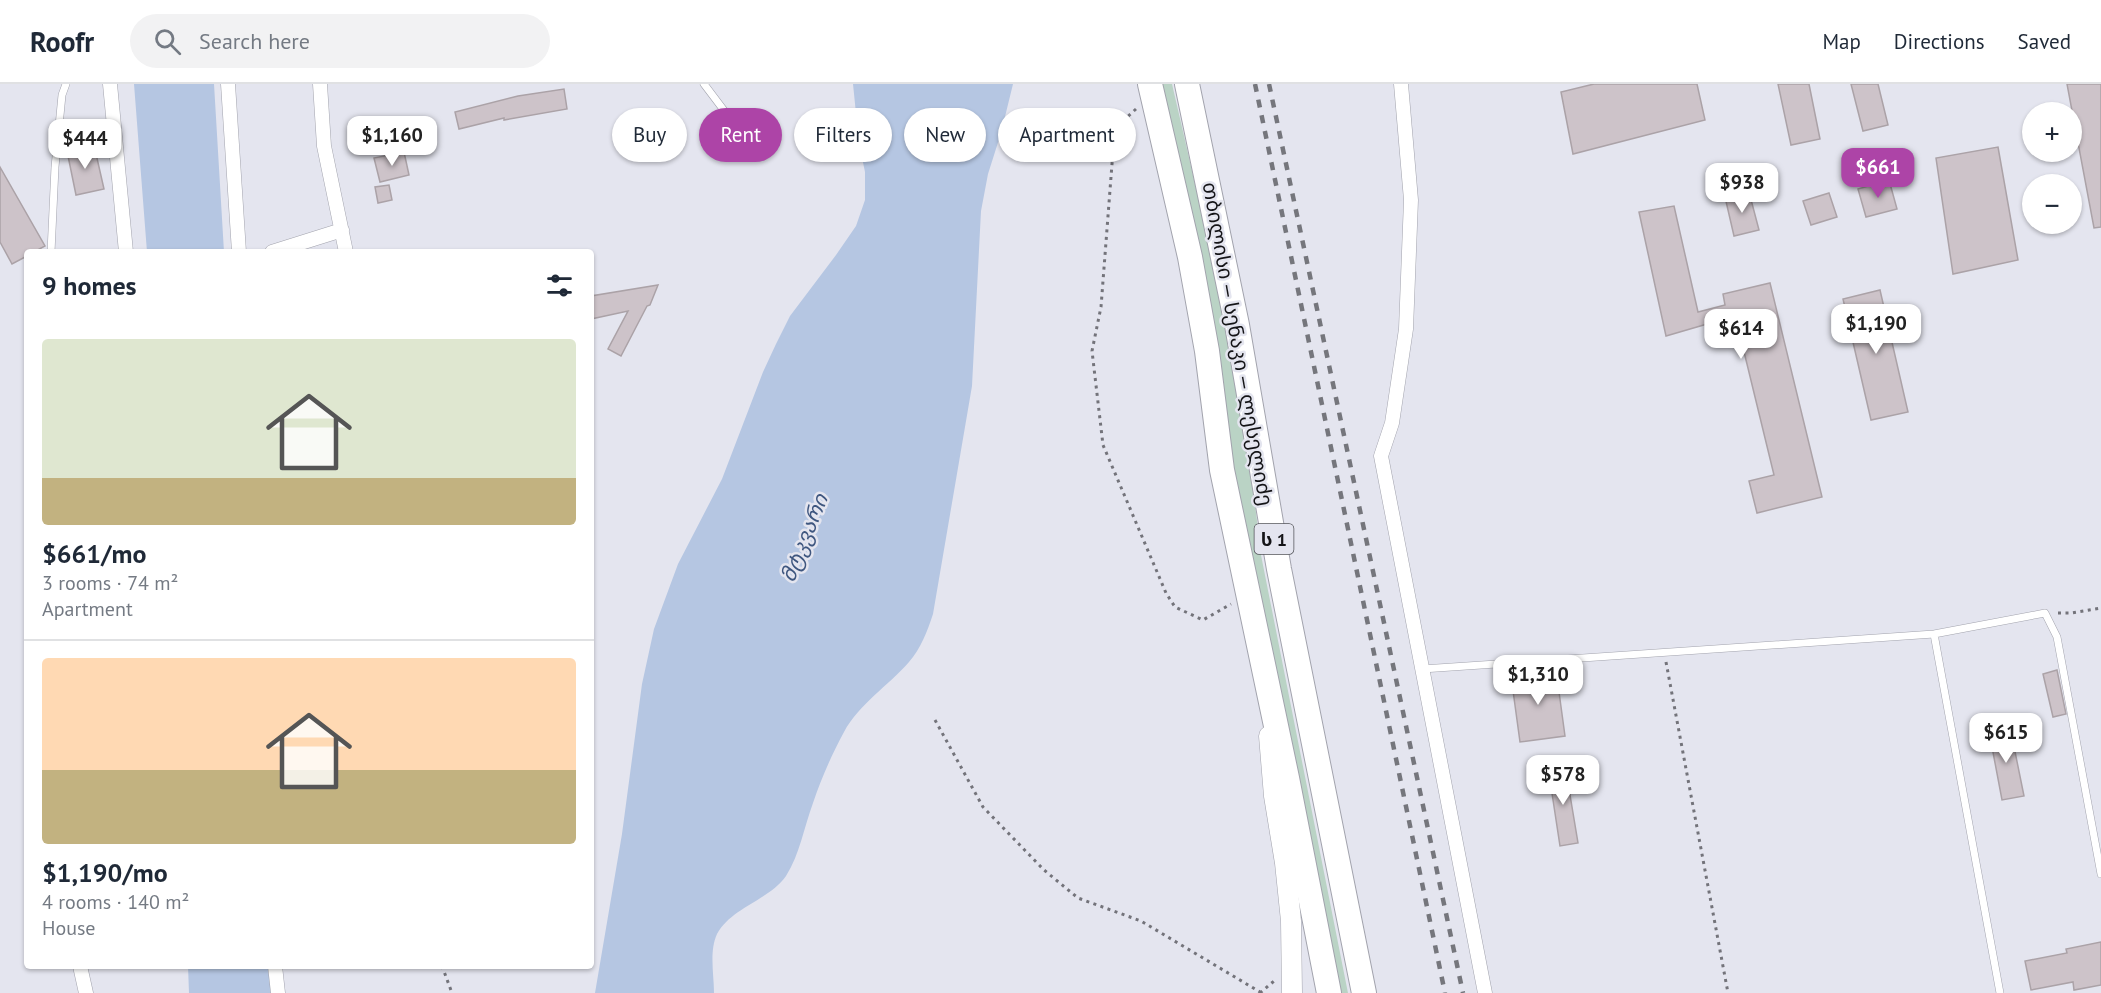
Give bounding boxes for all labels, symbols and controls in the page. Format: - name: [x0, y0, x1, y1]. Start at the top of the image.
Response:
- search box: [130, 14, 550, 68]
- text: Roofr: [30, 23, 94, 60]
- icon: search: [151, 25, 184, 58]
- text: Search here: [199, 27, 310, 55]
- text: Map: [1822, 28, 1861, 55]
- text: Directions: [1894, 28, 1985, 55]
- text: Saved: [2018, 28, 2071, 55]
- map controls: [2022, 102, 2082, 234]
- button: +: [2022, 102, 2082, 162]
- chip: Buy: [612, 108, 687, 162]
- chip: Rent: [699, 108, 782, 162]
- chip: Filters: [794, 108, 892, 162]
- chip: New: [904, 108, 986, 162]
- chip: Apartment: [998, 108, 1136, 162]
- pin: $1,160: [343, 116, 441, 167]
- pin: $444: [49, 119, 121, 170]
- text: $1,160: [361, 122, 423, 148]
- text: $444: [62, 125, 108, 151]
- pin: $661: [1842, 148, 1914, 199]
- text: $661: [1855, 154, 1901, 180]
- pin: $938: [1706, 163, 1778, 214]
- text: $938: [1719, 169, 1765, 195]
- button: −: [2022, 174, 2082, 234]
- street label: თბილისი — სენაკი — ლესელიძე: [1197, 180, 1279, 508]
- text: 9 homes: [42, 269, 137, 302]
- icon: filters: [543, 269, 576, 302]
- pin: $1,190: [1827, 304, 1925, 355]
- pin: $614: [1705, 309, 1777, 360]
- text: $1,190: [1845, 310, 1907, 336]
- text: $614: [1718, 315, 1764, 341]
- icon: home: [255, 378, 363, 486]
- water label: მტკვარი: [774, 489, 834, 586]
- road number: ს 1: [1254, 524, 1294, 554]
- text: $661/mo: [42, 537, 146, 570]
- text: 3 rooms · 74 m²: [42, 570, 178, 596]
- text: Apartment: [42, 596, 133, 622]
- pin: $1,310: [1489, 655, 1587, 706]
- text: $1,310: [1507, 661, 1569, 687]
- icon: home: [255, 697, 363, 805]
- pin: $615: [1970, 713, 2042, 764]
- text: $615: [1983, 719, 2029, 745]
- pin: $578: [1527, 755, 1599, 806]
- text: $578: [1540, 761, 1586, 787]
- text: $1,190/mo: [42, 856, 168, 889]
- text: 4 rooms · 140 m²: [42, 889, 189, 915]
- text: House: [42, 915, 96, 941]

